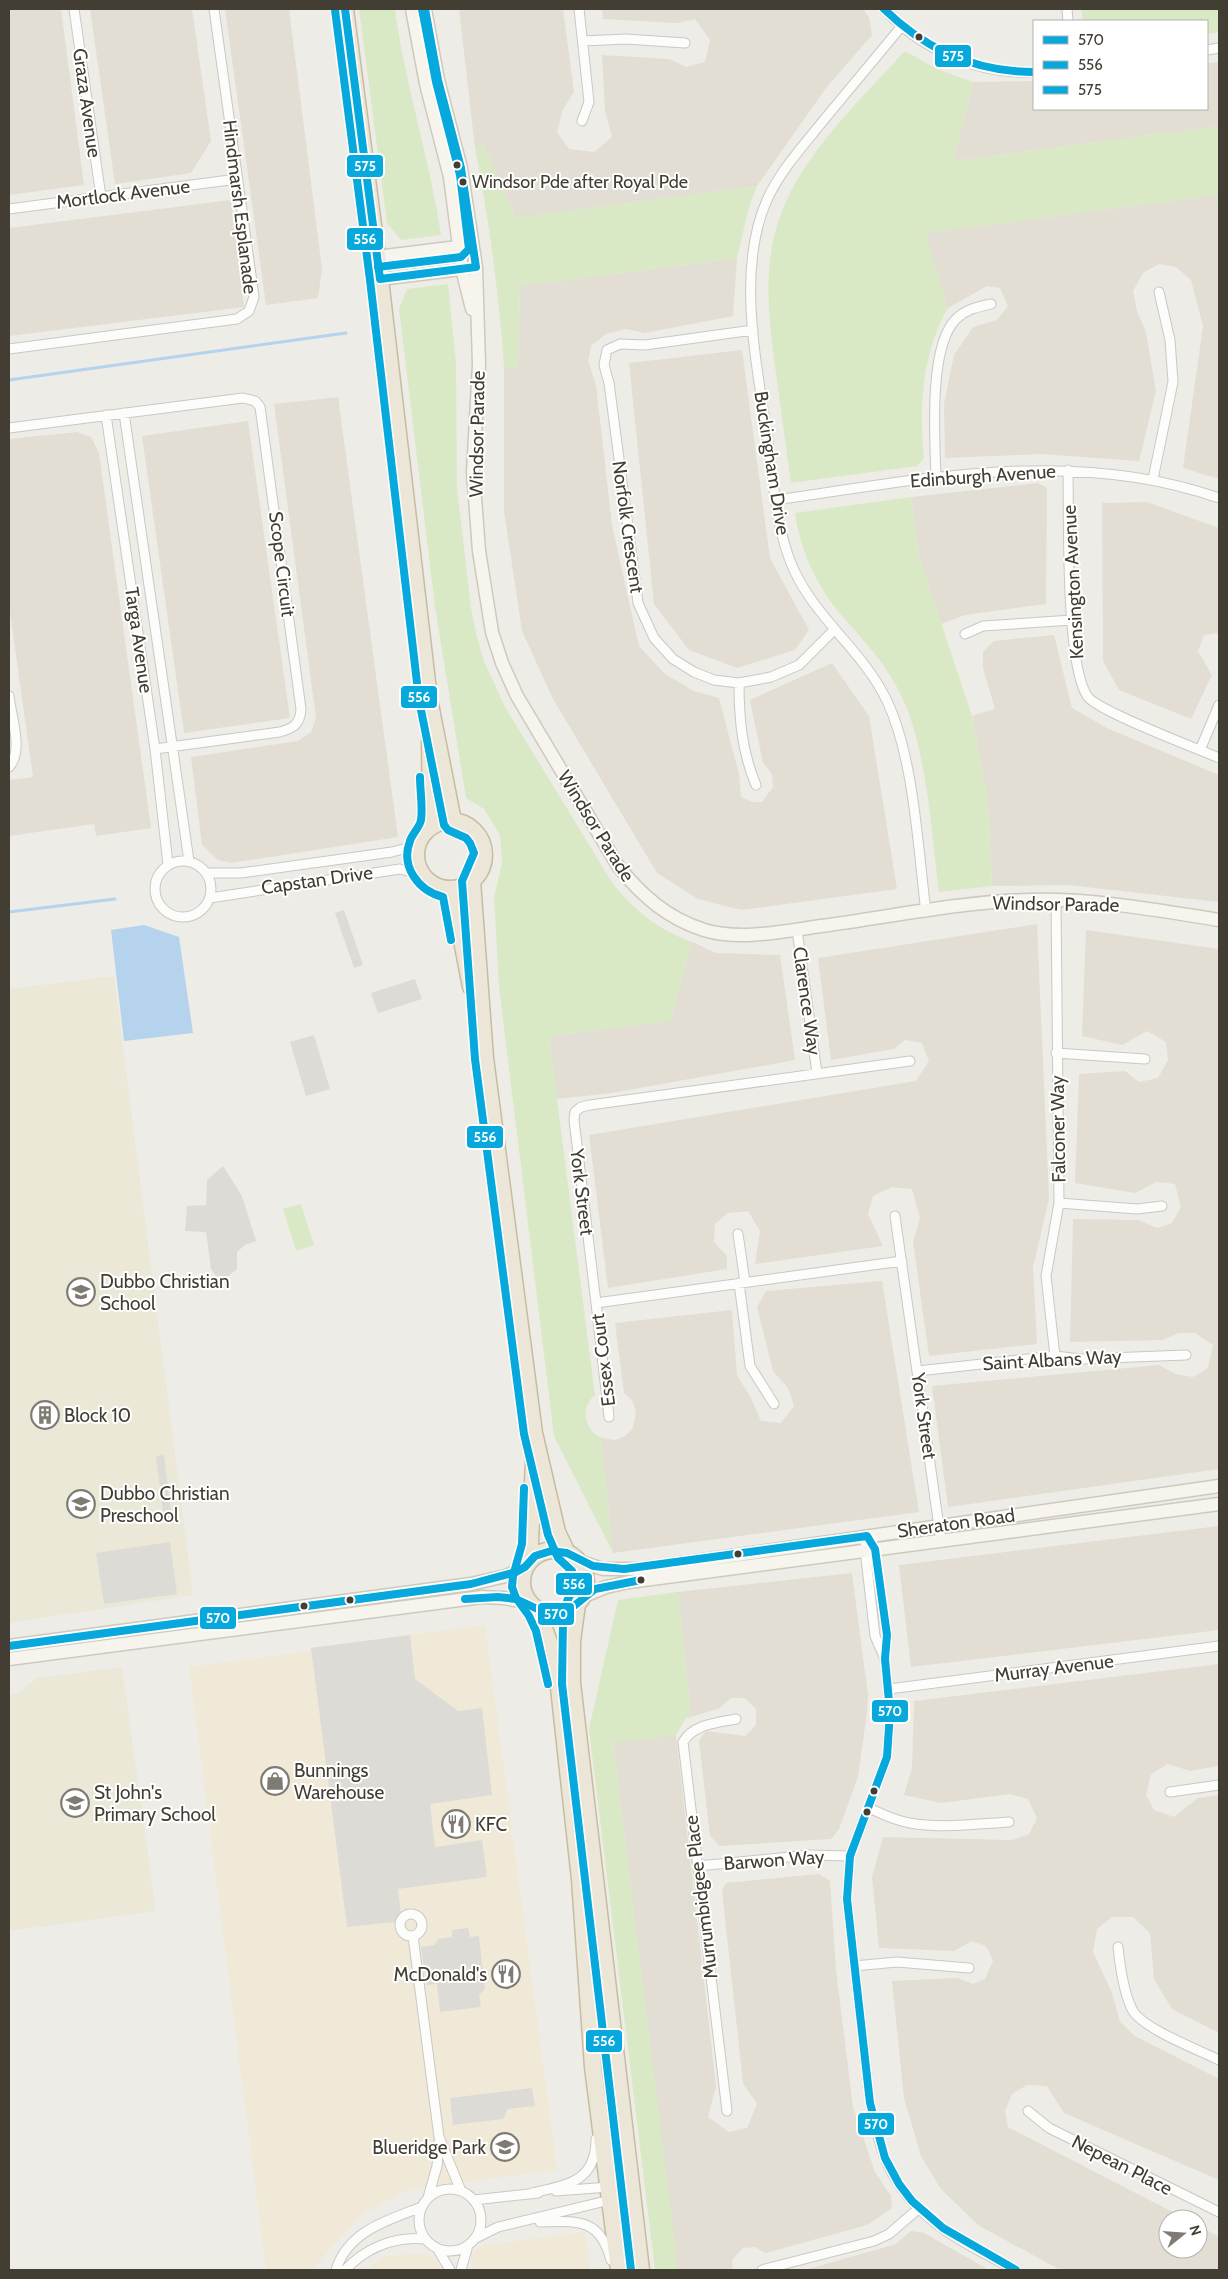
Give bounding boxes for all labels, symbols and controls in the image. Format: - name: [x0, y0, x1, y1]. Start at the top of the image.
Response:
- legend: [1033, 20, 1208, 110]
- text: 570: [1078, 31, 1104, 49]
- unlabelled marker: [914, 32, 924, 42]
- line badge: 575: [934, 44, 972, 68]
- street label: Graza Avenue: [68, 47, 106, 159]
- text: 575: [942, 47, 964, 65]
- text: 556: [1078, 56, 1103, 74]
- text: 575: [1078, 81, 1102, 99]
- street label: Hindmarsh Esplanade: [218, 119, 262, 296]
- line badge: 575: [346, 154, 384, 178]
- text: 575: [354, 157, 376, 175]
- unlabelled marker: [452, 160, 462, 170]
- place label: Windsor Pde after Royal Pde: [472, 171, 688, 193]
- street label: Mortlock Avenue: [55, 174, 191, 214]
- marker: Windsor Pde after Royal Pde: [458, 177, 468, 187]
- line badge: 556: [346, 227, 384, 251]
- text: 556: [354, 230, 377, 248]
- street label: Windsor Parade: [464, 370, 490, 498]
- street label: Buckingham Drive: [749, 389, 795, 537]
- street label: Norfolk Crescent: [607, 459, 649, 595]
- street label: Edinburgh Avenue: [909, 459, 1057, 493]
- street label: Kensington Avenue: [1057, 504, 1089, 660]
- street label: Scope Circuit: [264, 510, 300, 618]
- street label: Targa Avenue: [120, 585, 158, 695]
- line badge: 556: [400, 685, 438, 709]
- text: 556: [408, 688, 431, 706]
- street label: Windsor Parade: [553, 766, 639, 886]
- street label: Capstan Drive: [260, 861, 374, 899]
- street label: Windsor Parade: [992, 891, 1120, 917]
- street label: Clarence Way: [788, 945, 826, 1057]
- street label: Falconer Way: [1046, 1075, 1070, 1183]
- line badge: 556: [466, 1125, 504, 1149]
- text: 556: [474, 1128, 497, 1146]
- street label: York Street: [565, 1146, 599, 1237]
- place label: Dubbo Christian School: [100, 1270, 230, 1315]
- school or university icon: Dubbo Christian School: [66, 1277, 96, 1307]
- street label: Essex Court: [586, 1312, 620, 1408]
- street label: Saint Albans Way: [982, 1345, 1123, 1375]
- street label: York Street: [906, 1370, 942, 1461]
- building icon: Block 10: [30, 1400, 60, 1430]
- place label: Block 10: [64, 1404, 131, 1427]
- place label: Dubbo Christian Preschool: [100, 1482, 230, 1527]
- school or university icon: Dubbo Christian Preschool: [66, 1489, 96, 1519]
- street label: Sheraton Road: [896, 1503, 1016, 1543]
- unlabelled marker: [733, 1549, 743, 1559]
- line badge: 556: [555, 1572, 593, 1596]
- text: 556: [563, 1575, 586, 1593]
- unlabelled marker: [636, 1575, 646, 1585]
- unlabelled marker: [345, 1595, 355, 1605]
- unlabelled marker: [299, 1601, 309, 1611]
- line badge: 570: [537, 1602, 575, 1626]
- text: 570: [544, 1605, 568, 1623]
- line badge: 570: [199, 1606, 237, 1630]
- text: 570: [206, 1609, 230, 1627]
- street label: Murray Avenue: [993, 1649, 1115, 1687]
- line badge: 570: [871, 1699, 909, 1723]
- text: 570: [878, 1702, 902, 1720]
- place label: Bunnings Warehouse: [294, 1759, 384, 1804]
- shop icon: Bunnings Warehouse: [260, 1766, 290, 1796]
- place label: St John's Primary School: [94, 1781, 216, 1826]
- unlabelled marker: [869, 1786, 879, 1796]
- school or university icon: St John's Primary School: [60, 1788, 90, 1818]
- unlabelled marker: [862, 1807, 872, 1817]
- restaurant icon: KFC: [441, 1809, 471, 1839]
- place label: KFC: [475, 1813, 508, 1836]
- street label: Murrumbidgee Place: [680, 1814, 722, 1980]
- street label: Barwon Way: [723, 1845, 826, 1875]
- restaurant icon: McDonald's: [491, 1959, 521, 1989]
- place label: McDonald's: [394, 1963, 487, 1986]
- line badge: 556: [585, 2029, 623, 2053]
- text: 556: [593, 2032, 616, 2050]
- line badge: 570: [857, 2112, 895, 2136]
- text: 570: [864, 2115, 888, 2133]
- street label: Nepean Place: [1068, 2130, 1176, 2200]
- school or university icon: Blueridge Park: [490, 2132, 520, 2162]
- place label: Blueridge Park: [372, 2136, 486, 2159]
- north arrow: [1158, 2209, 1208, 2259]
- text: N: [1185, 2223, 1205, 2238]

